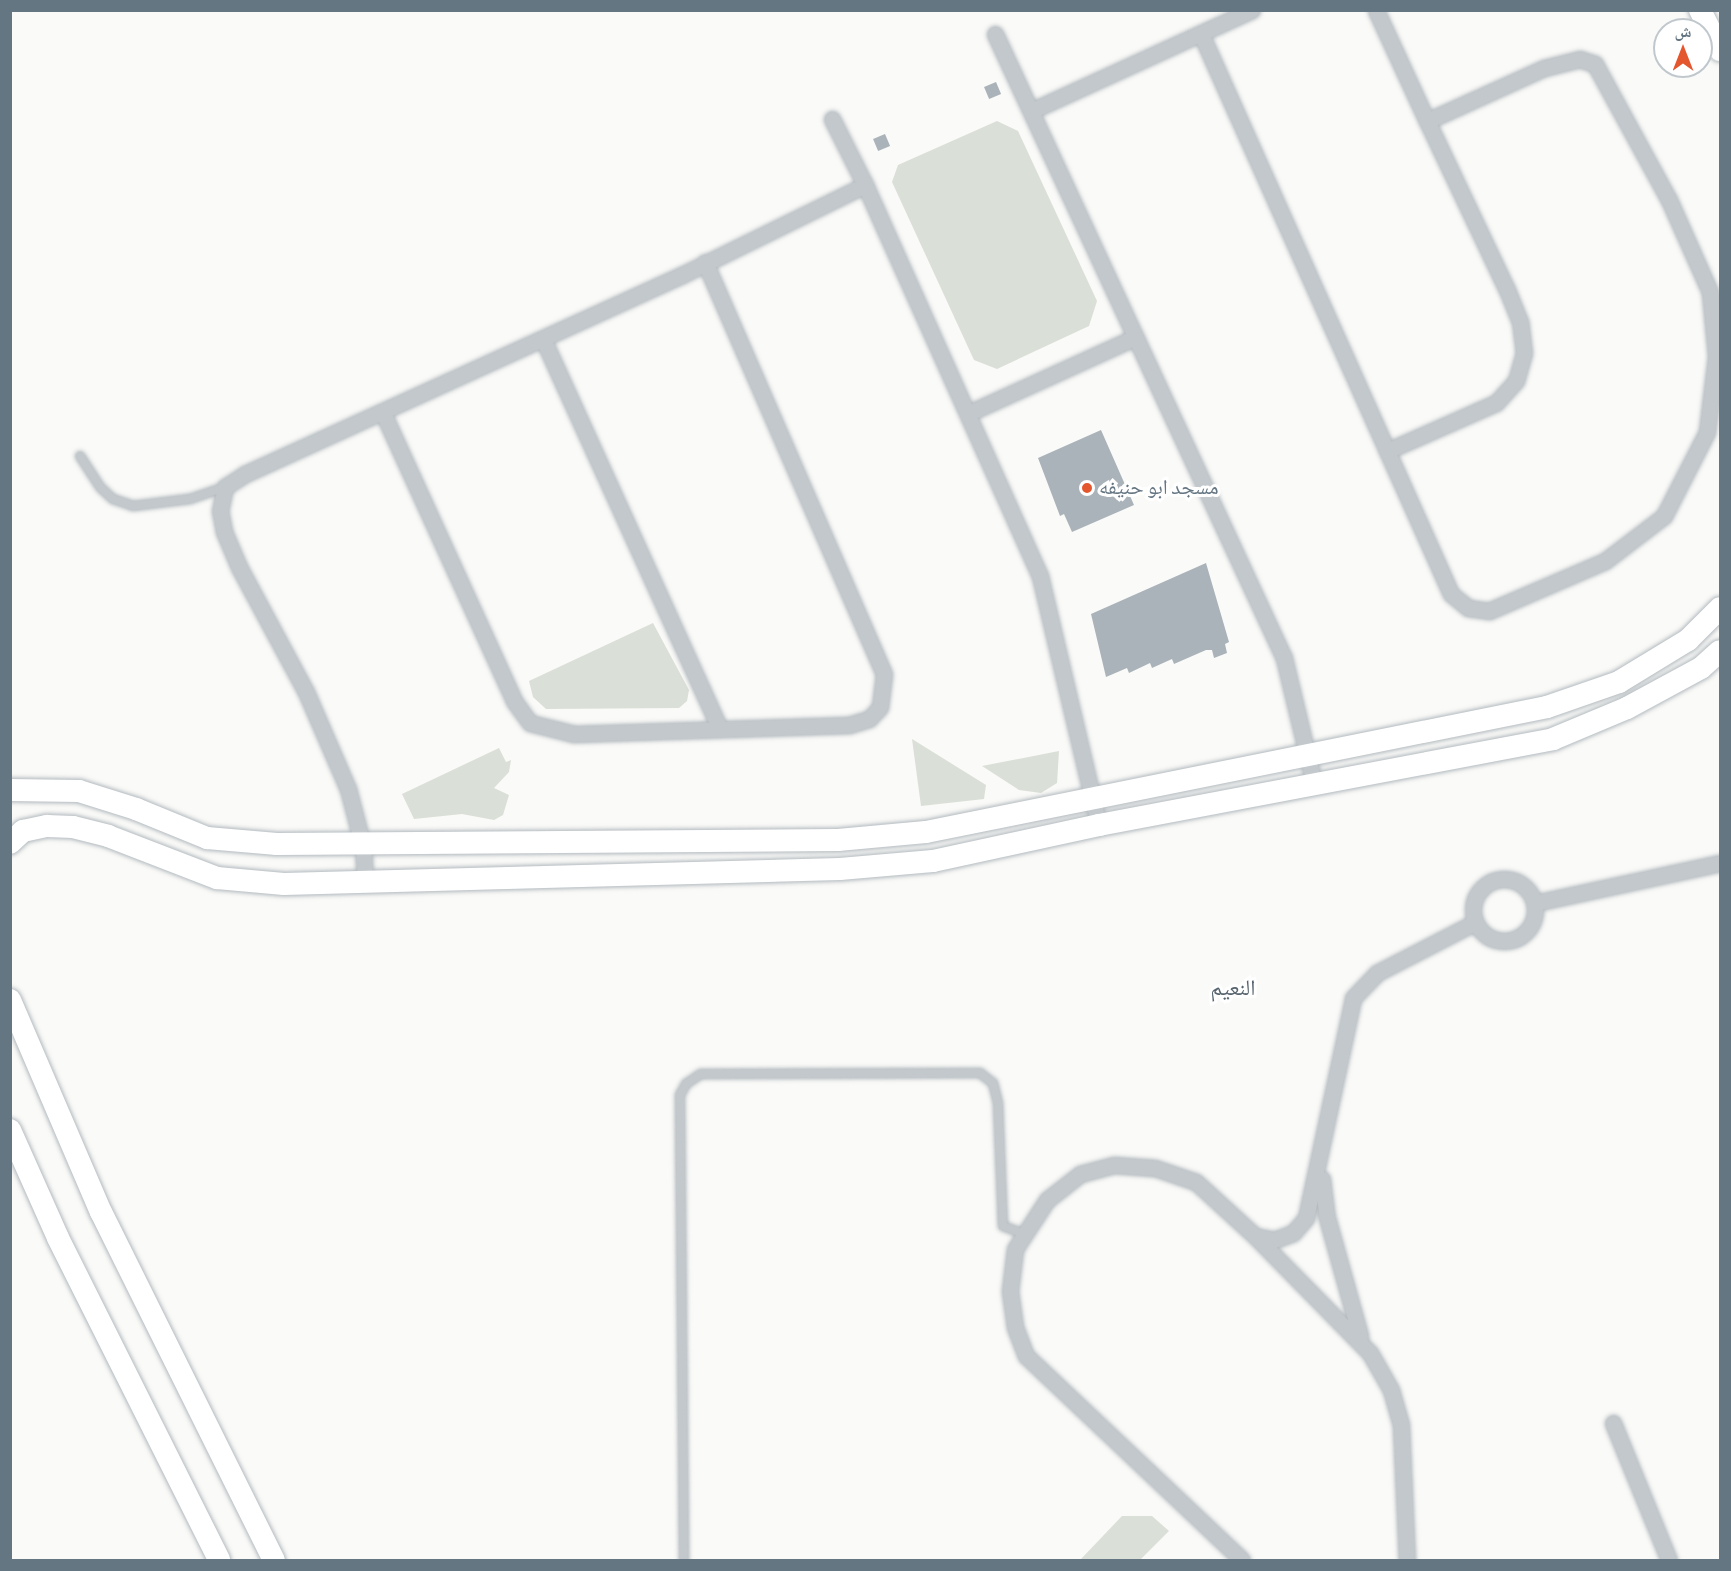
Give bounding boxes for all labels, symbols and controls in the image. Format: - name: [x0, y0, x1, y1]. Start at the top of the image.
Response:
- north arrow: [1653, 18, 1713, 78]
- text: ش: [1675, 24, 1691, 40]
- place label: مسجد ابو حنيفه: [1099, 475, 1219, 501]
- marker: مسجد ابو حنيفه: [1080, 481, 1094, 495]
- district label: النعيم: [1211, 976, 1255, 1002]

